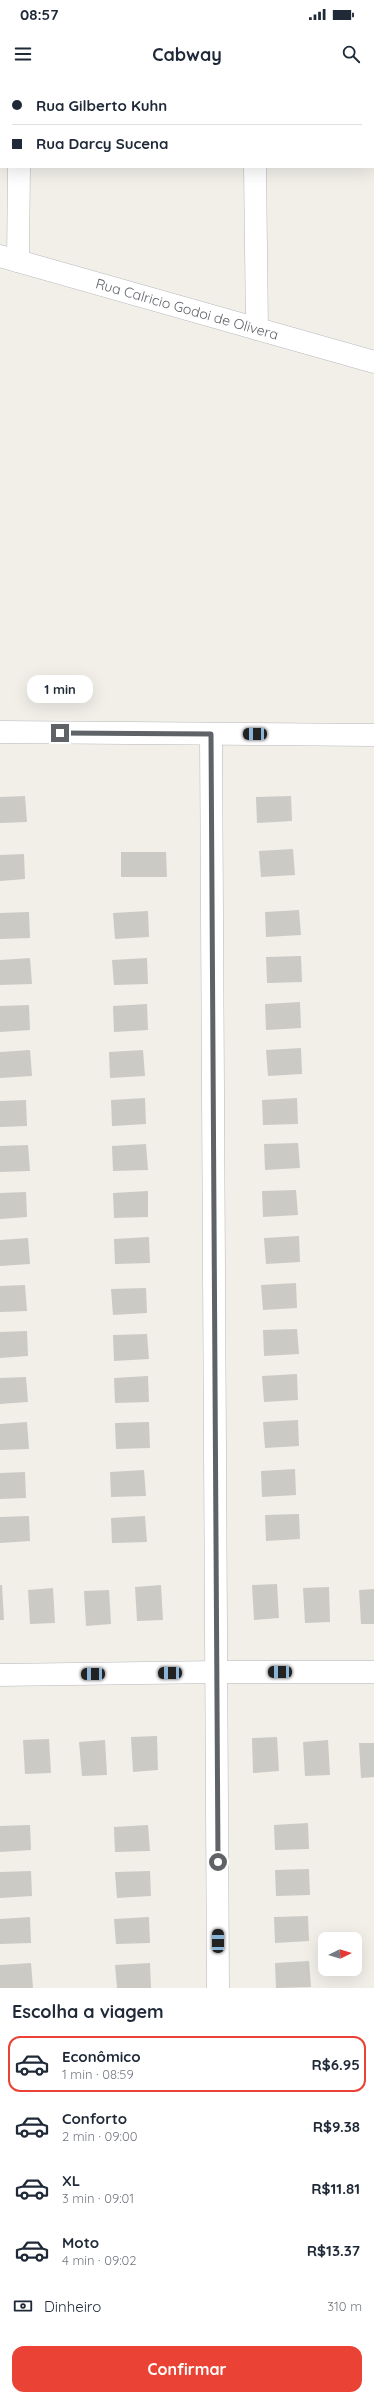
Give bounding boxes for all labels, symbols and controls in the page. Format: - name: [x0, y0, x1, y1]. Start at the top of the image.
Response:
- text: 08:57: [20, 5, 58, 24]
- icon: menu: [12, 43, 34, 65]
- text: Cabway: [152, 43, 222, 66]
- icon: search: [340, 43, 362, 65]
- text: Rua Gilberto Kuhn: [36, 96, 167, 115]
- text: Rua Darcy Sucena: [36, 134, 168, 153]
- street label: Rua Calricio Godoi de Olivera: [94, 274, 280, 344]
- callout: 1 min: [27, 675, 93, 703]
- text: 1 min: [44, 681, 76, 697]
- route end: [51, 724, 69, 742]
- car: [243, 728, 267, 740]
- car: [268, 1666, 292, 1678]
- car: [158, 1667, 182, 1679]
- car: [81, 1668, 105, 1680]
- route start: [209, 1853, 227, 1871]
- car: [212, 1929, 224, 1953]
- north arrow: [318, 1932, 362, 1976]
- map controls: [318, 1932, 362, 1976]
- text: Escolha a viagem: [12, 2000, 164, 2023]
- icon: car: [14, 2046, 50, 2082]
- text: Econômico: [62, 2047, 141, 2066]
- text: R$6.95: [312, 2055, 360, 2074]
- text: 1 min · 08:59: [62, 2066, 134, 2082]
- icon: car: [14, 2108, 50, 2144]
- text: Conforto: [62, 2109, 127, 2128]
- text: R$9.38: [313, 2117, 360, 2136]
- text: 2 min · 09:00: [62, 2128, 137, 2144]
- icon: car: [14, 2170, 50, 2206]
- text: XL: [62, 2171, 80, 2190]
- text: R$11.81: [311, 2179, 360, 2198]
- text: 3 min · 09:01: [62, 2190, 134, 2206]
- icon: car: [14, 2232, 50, 2268]
- text: Moto: [62, 2233, 99, 2252]
- text: R$13.37: [307, 2241, 360, 2260]
- text: 4 min · 09:02: [62, 2252, 137, 2268]
- icon: cash: [12, 2295, 34, 2317]
- text: Dinheiro: [44, 2297, 101, 2316]
- text: 310 m: [327, 2298, 362, 2314]
- button: Confirmar: [12, 2346, 362, 2392]

